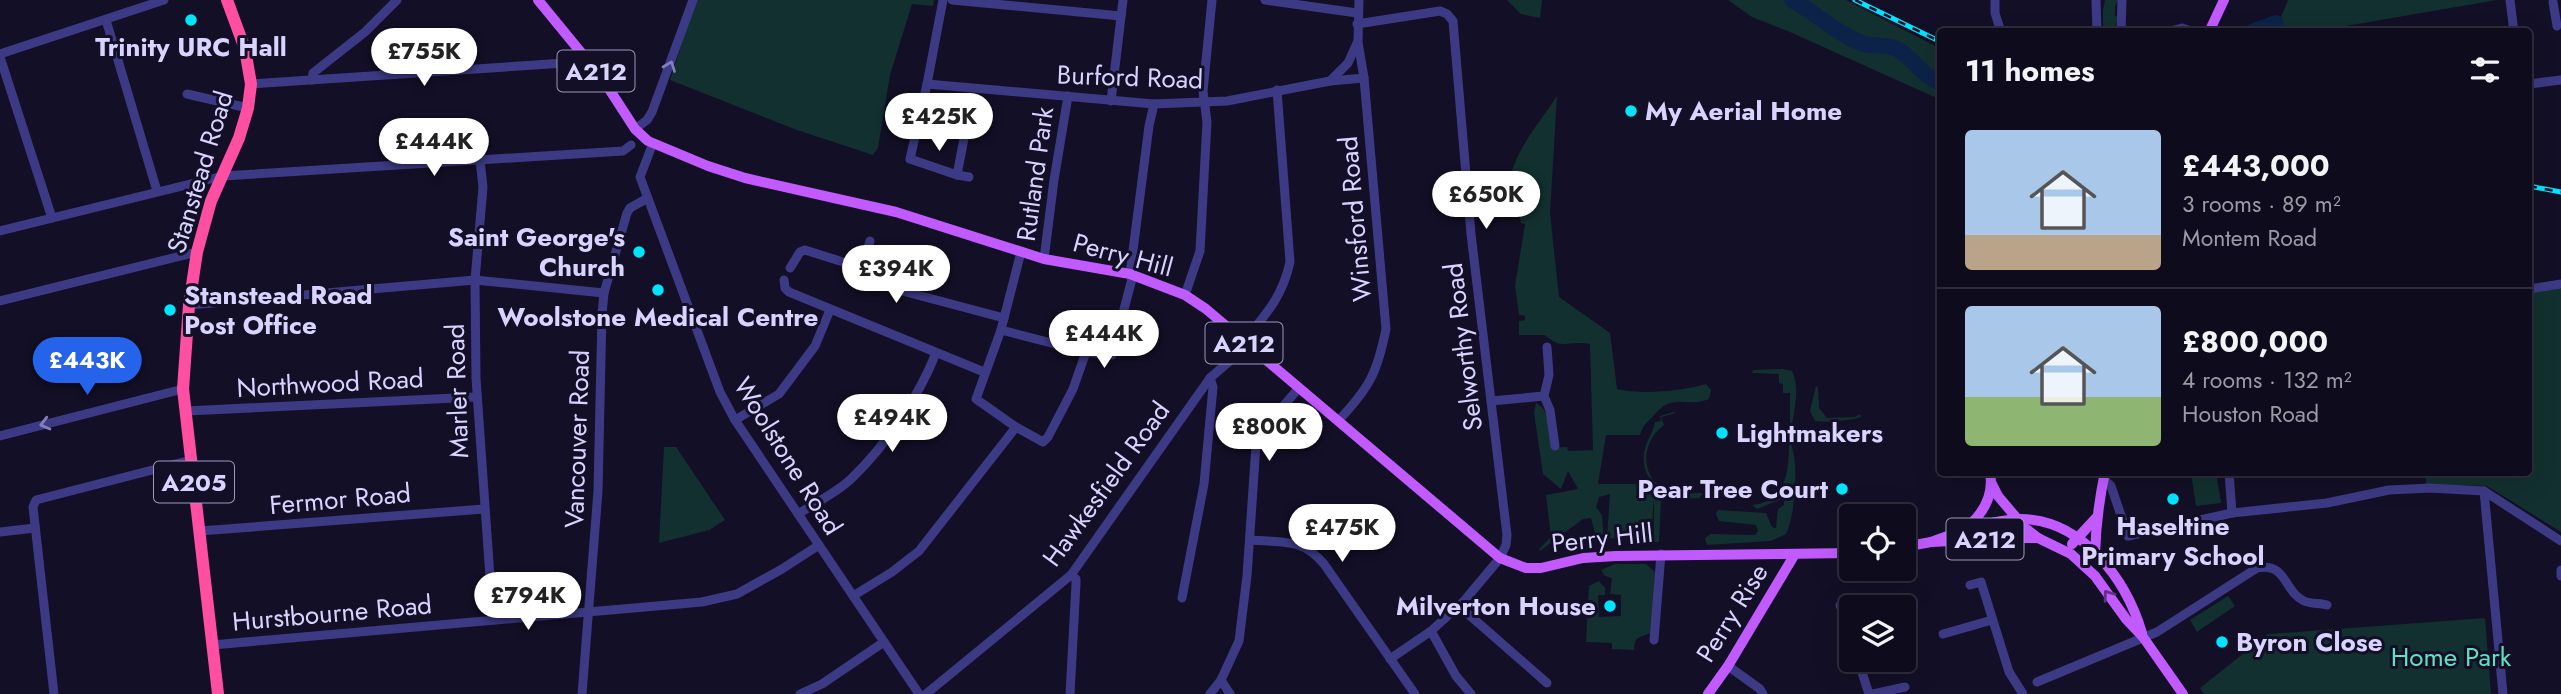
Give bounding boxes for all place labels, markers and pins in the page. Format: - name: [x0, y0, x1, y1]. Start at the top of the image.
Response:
- marker: Trinity URC Hall: [183, 12, 199, 28]
- place label: Trinity URC Hall: [95, 28, 287, 66]
- pin: £755K: [375, 28, 473, 88]
- place label: My Aerial Home: [1645, 92, 1842, 130]
- pin: £425K: [890, 94, 988, 153]
- marker: My Aerial Home: [1623, 103, 1639, 119]
- pin: £444K: [385, 118, 483, 178]
- pin: £650K: [1437, 172, 1535, 231]
- place label: Saint George's Church: [448, 218, 625, 286]
- marker: Saint George's Church: [631, 244, 647, 260]
- pin: £394K: [847, 246, 945, 305]
- place label: Stanstead Road Post Office: [184, 276, 373, 344]
- marker: Woolstone Medical Centre: [650, 282, 666, 298]
- place label: Woolstone Medical Centre: [498, 298, 819, 336]
- marker: Stanstead Road Post Office: [162, 302, 178, 318]
- pin: £444K: [1055, 310, 1153, 370]
- pin: £443K: [38, 338, 136, 397]
- pin: £494K: [843, 394, 941, 454]
- pin: £800K: [1220, 404, 1318, 463]
- place label: Lightmakers: [1736, 414, 1883, 452]
- marker: Lightmakers: [1714, 425, 1730, 441]
- place label: Pear Tree Court: [1637, 470, 1829, 508]
- marker: Pear Tree Court: [1834, 481, 1850, 497]
- marker: Haseltine Primary School: [2165, 491, 2181, 507]
- pin: £475K: [1293, 504, 1391, 564]
- place label: Haseltine Primary School: [2081, 507, 2265, 575]
- pin: £794K: [479, 572, 577, 632]
- place label: Milverton House: [1396, 587, 1596, 625]
- marker: Milverton House: [1602, 598, 1618, 614]
- place label: Byron Close: [2236, 623, 2383, 661]
- marker: Byron Close: [2214, 634, 2230, 650]

